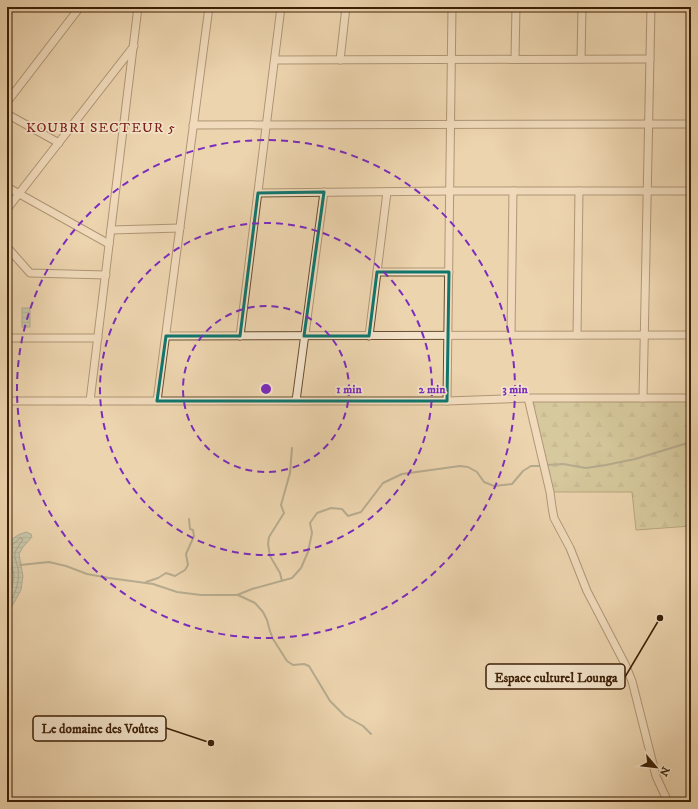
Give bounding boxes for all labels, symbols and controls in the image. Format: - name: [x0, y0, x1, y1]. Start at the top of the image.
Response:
- district label: KOUBRI SECTEUR 5: [26, 119, 176, 137]
- centre of rings: [259, 382, 273, 396]
- text: 1 min: [336, 382, 362, 397]
- text: 2 min: [419, 382, 446, 397]
- text: 3 min: [502, 382, 528, 397]
- callout: Espace culturel Lounga: [486, 664, 625, 689]
- text: Espace culturel Lounga: [494, 670, 618, 687]
- callout: Le domaine des Voûtes: [33, 716, 166, 741]
- text: Le domaine des Voûtes: [42, 721, 159, 737]
- north arrow: [636, 747, 676, 787]
- text: N: [656, 764, 672, 778]

